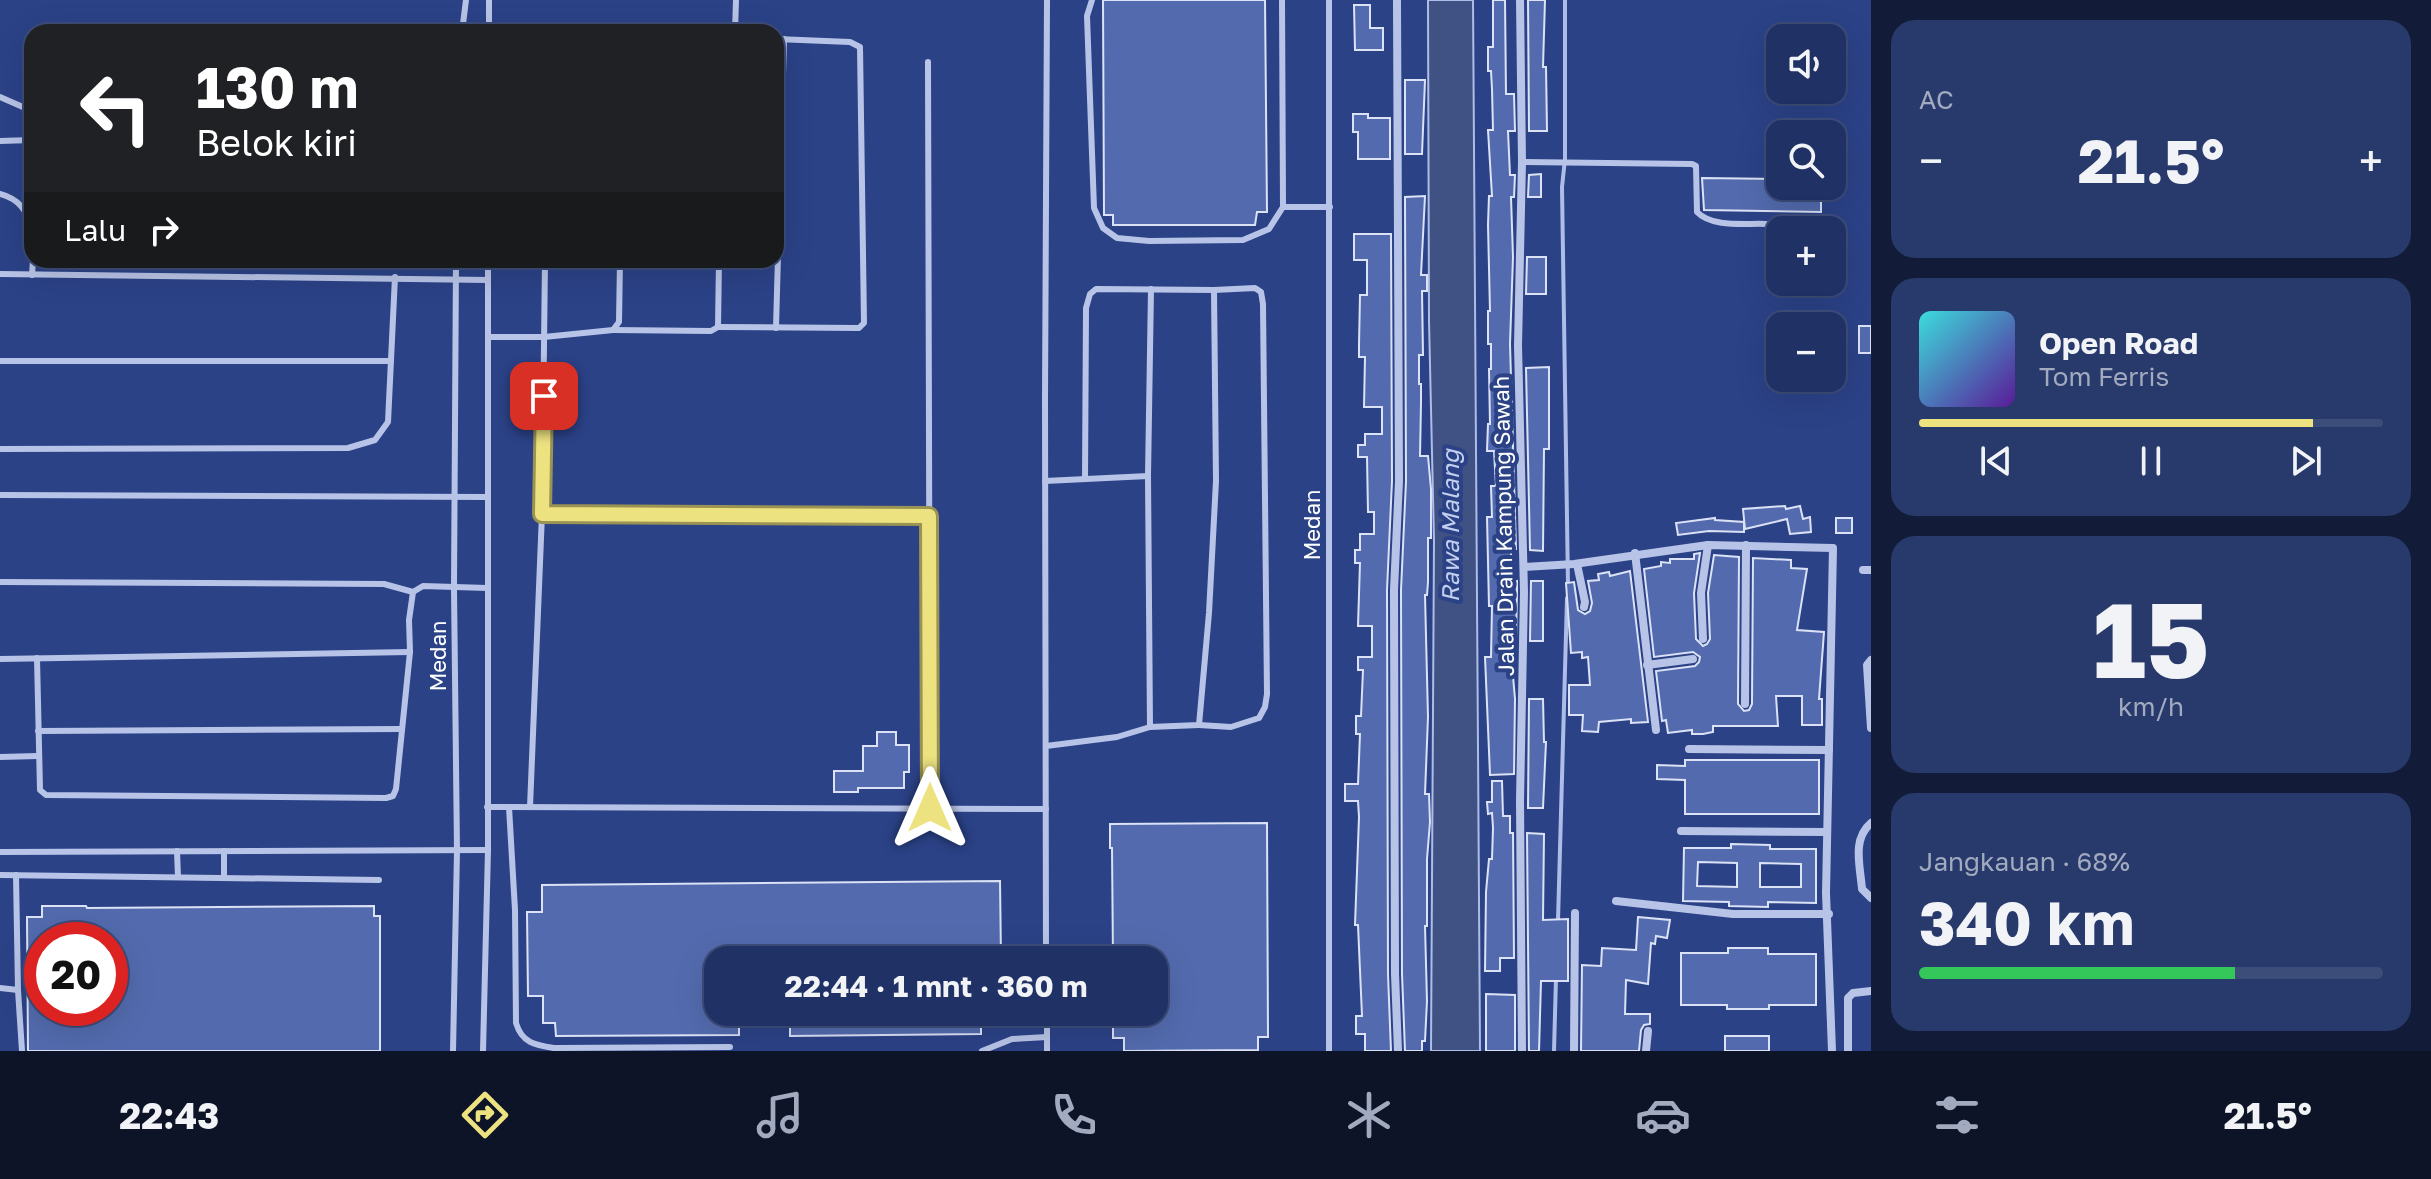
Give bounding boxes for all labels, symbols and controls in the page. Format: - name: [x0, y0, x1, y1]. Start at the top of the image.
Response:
- map controls: [1766, 24, 1846, 392]
- button: sound: [1766, 24, 1846, 104]
- text: 130 m: [196, 53, 358, 120]
- icon: left: [64, 56, 168, 160]
- text: AC: [1919, 84, 1954, 115]
- button: search: [1766, 120, 1846, 200]
- text: Belok kiri: [196, 121, 357, 164]
- text: 21.5°: [2078, 124, 2224, 196]
- text: −: [1919, 134, 1943, 187]
- text: +: [2359, 134, 2383, 187]
- icon: right: [142, 208, 186, 252]
- text: Lalu: [64, 212, 126, 248]
- button: +: [1766, 216, 1846, 296]
- button: −: [1766, 312, 1846, 392]
- text: Open Road: [2039, 325, 2198, 361]
- text: Tom Ferris: [2039, 361, 2169, 392]
- pin: [510, 362, 578, 430]
- icon: arrive: [522, 374, 566, 418]
- street label: Jalan Drain Kampung Sawah: [1487, 376, 1519, 676]
- icon: previous: [1974, 439, 2018, 483]
- icon: pause: [2129, 439, 2173, 483]
- icon: next: [2284, 439, 2328, 483]
- water label: Rawa Malang: [1435, 447, 1465, 602]
- street label: Medan: [1298, 489, 1325, 561]
- text: 15: [2092, 576, 2210, 701]
- street label: Medan: [424, 620, 451, 692]
- text: km/h: [2118, 691, 2184, 722]
- position arrow: [888, 766, 972, 850]
- text: Jangkauan · 68%: [1919, 846, 2130, 877]
- text: 340 km: [1919, 886, 2134, 958]
- speed limit sign: 20: [24, 922, 128, 1026]
- text: 22:44 · 1 mnt · 360 m: [785, 968, 1087, 1004]
- icon: directions: [457, 1087, 513, 1143]
- icon: music: [752, 1087, 808, 1143]
- icon: phone: [1046, 1087, 1102, 1143]
- icon: climate: [1341, 1087, 1397, 1143]
- icon: car: [1635, 1087, 1691, 1143]
- icon: filters: [1929, 1087, 1985, 1143]
- text: 22:43: [119, 1094, 219, 1137]
- text: 21.5°: [2224, 1094, 2312, 1137]

